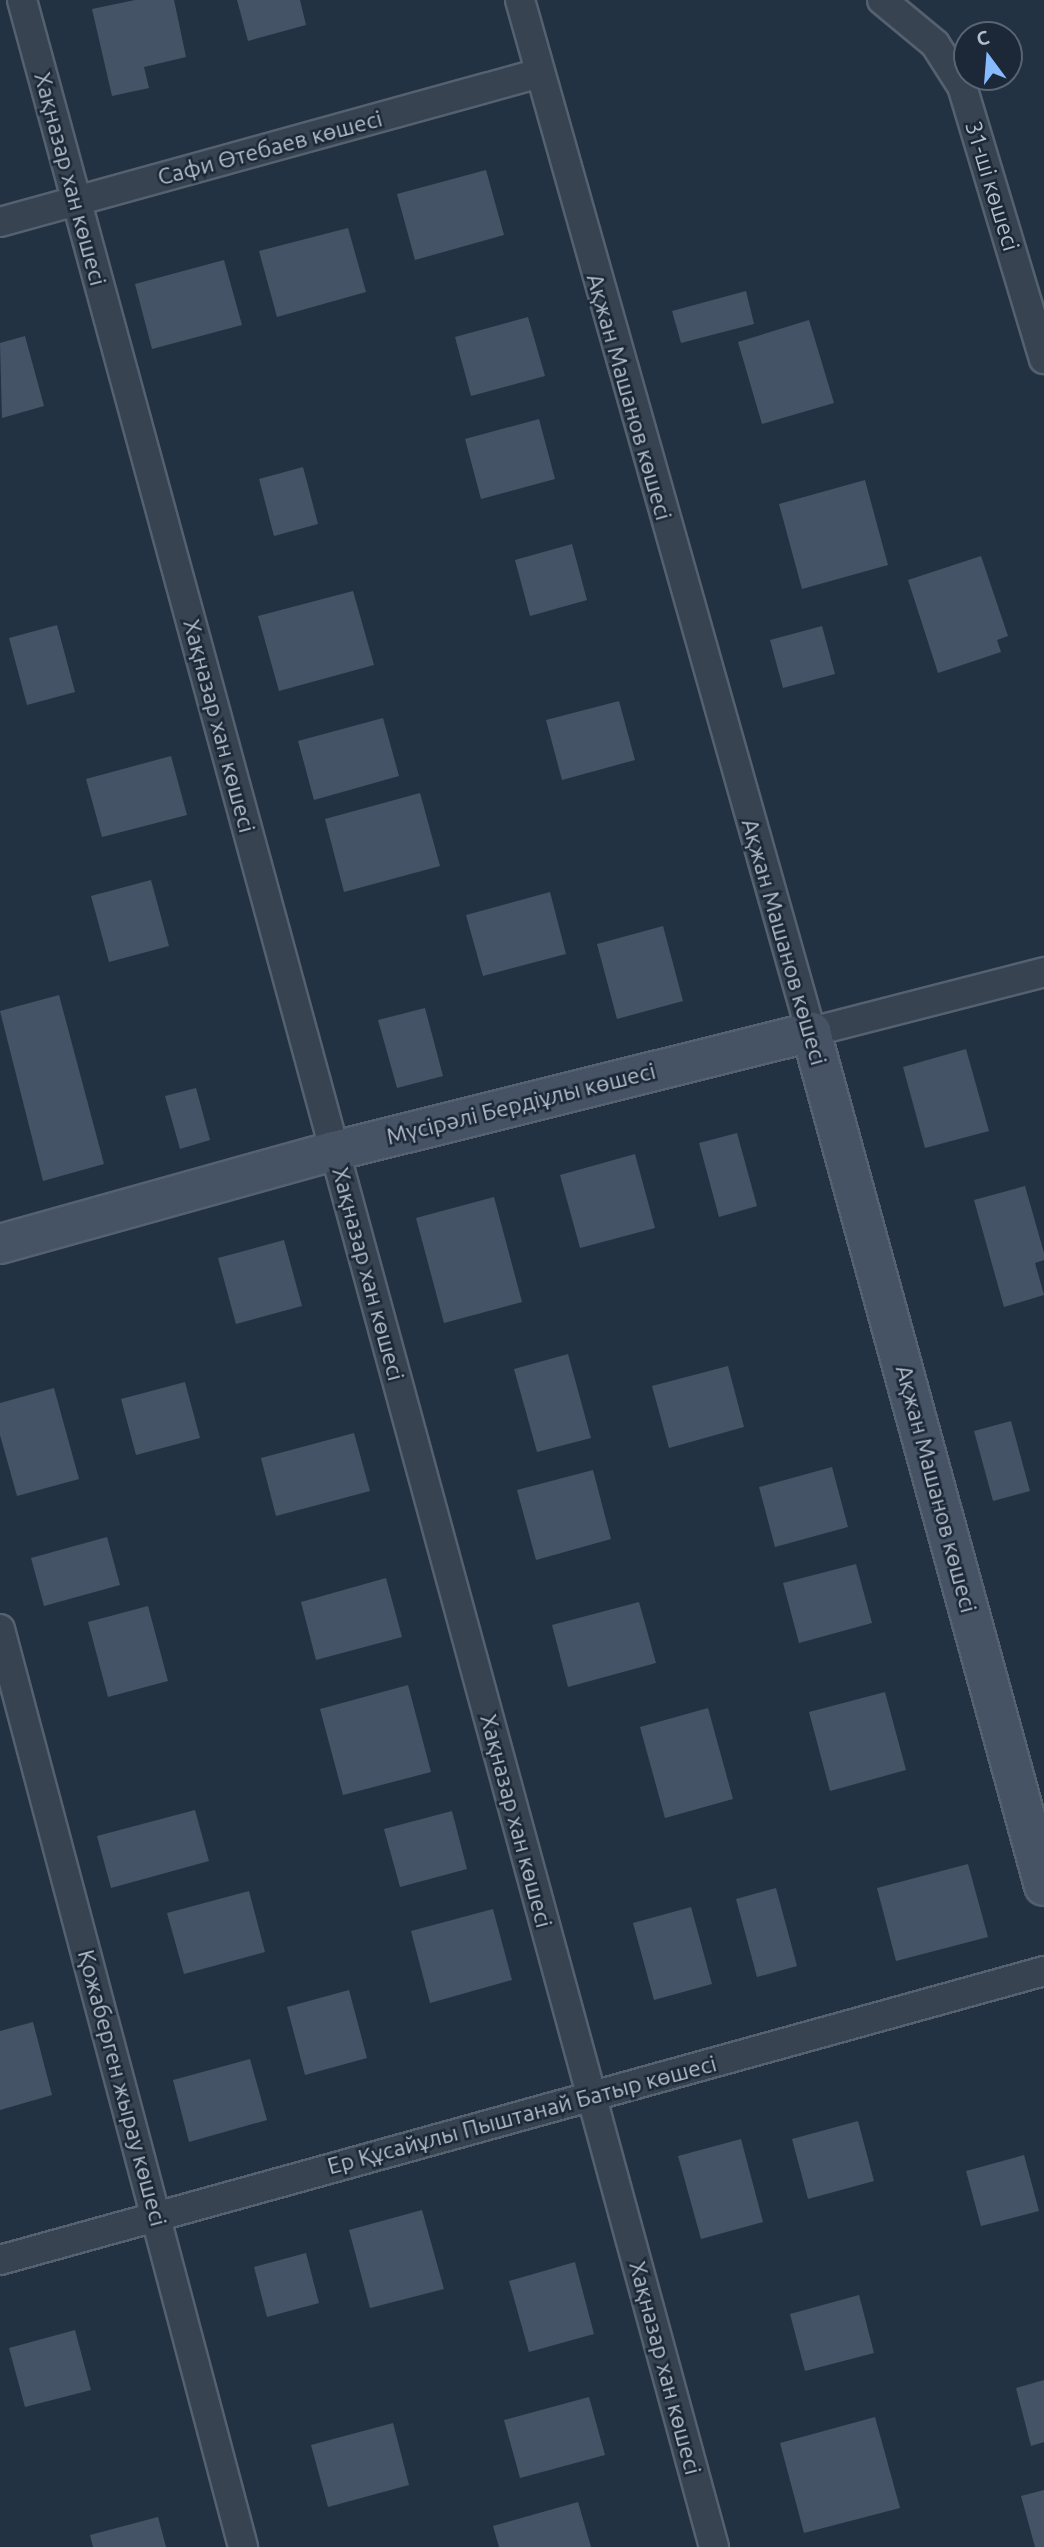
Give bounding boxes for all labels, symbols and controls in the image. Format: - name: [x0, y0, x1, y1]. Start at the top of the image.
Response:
- north arrow: [953, 21, 1023, 91]
- text: С: [974, 25, 992, 50]
- street label: Хақназар хан көшесі: [28, 69, 112, 289]
- street label: Сафи Өтебаев көшесі: [155, 105, 385, 191]
- street label: 31-ші көшесі: [959, 118, 1025, 254]
- street label: Ақжан Машанов көшесі: [581, 271, 677, 523]
- street label: Хақназар хан көшесі: [177, 616, 261, 836]
- street label: Ақжан Машанов көшесі: [736, 816, 832, 1068]
- street label: Мүсірәлі Бердіұлы көшесі: [384, 1057, 658, 1151]
- street label: Хақназар хан көшесі: [326, 1164, 410, 1384]
- street label: Ақжан Машанов көшесі: [890, 1362, 982, 1616]
- street label: Хақназар хан көшесі: [474, 1711, 558, 1931]
- street label: Қожаберген жырау көшесі: [72, 1947, 172, 2229]
- street label: Ер Құсайұлы Пыштанай Батыр көшесі: [324, 2050, 720, 2180]
- street label: Хақназар хан көшесі: [623, 2258, 707, 2478]

